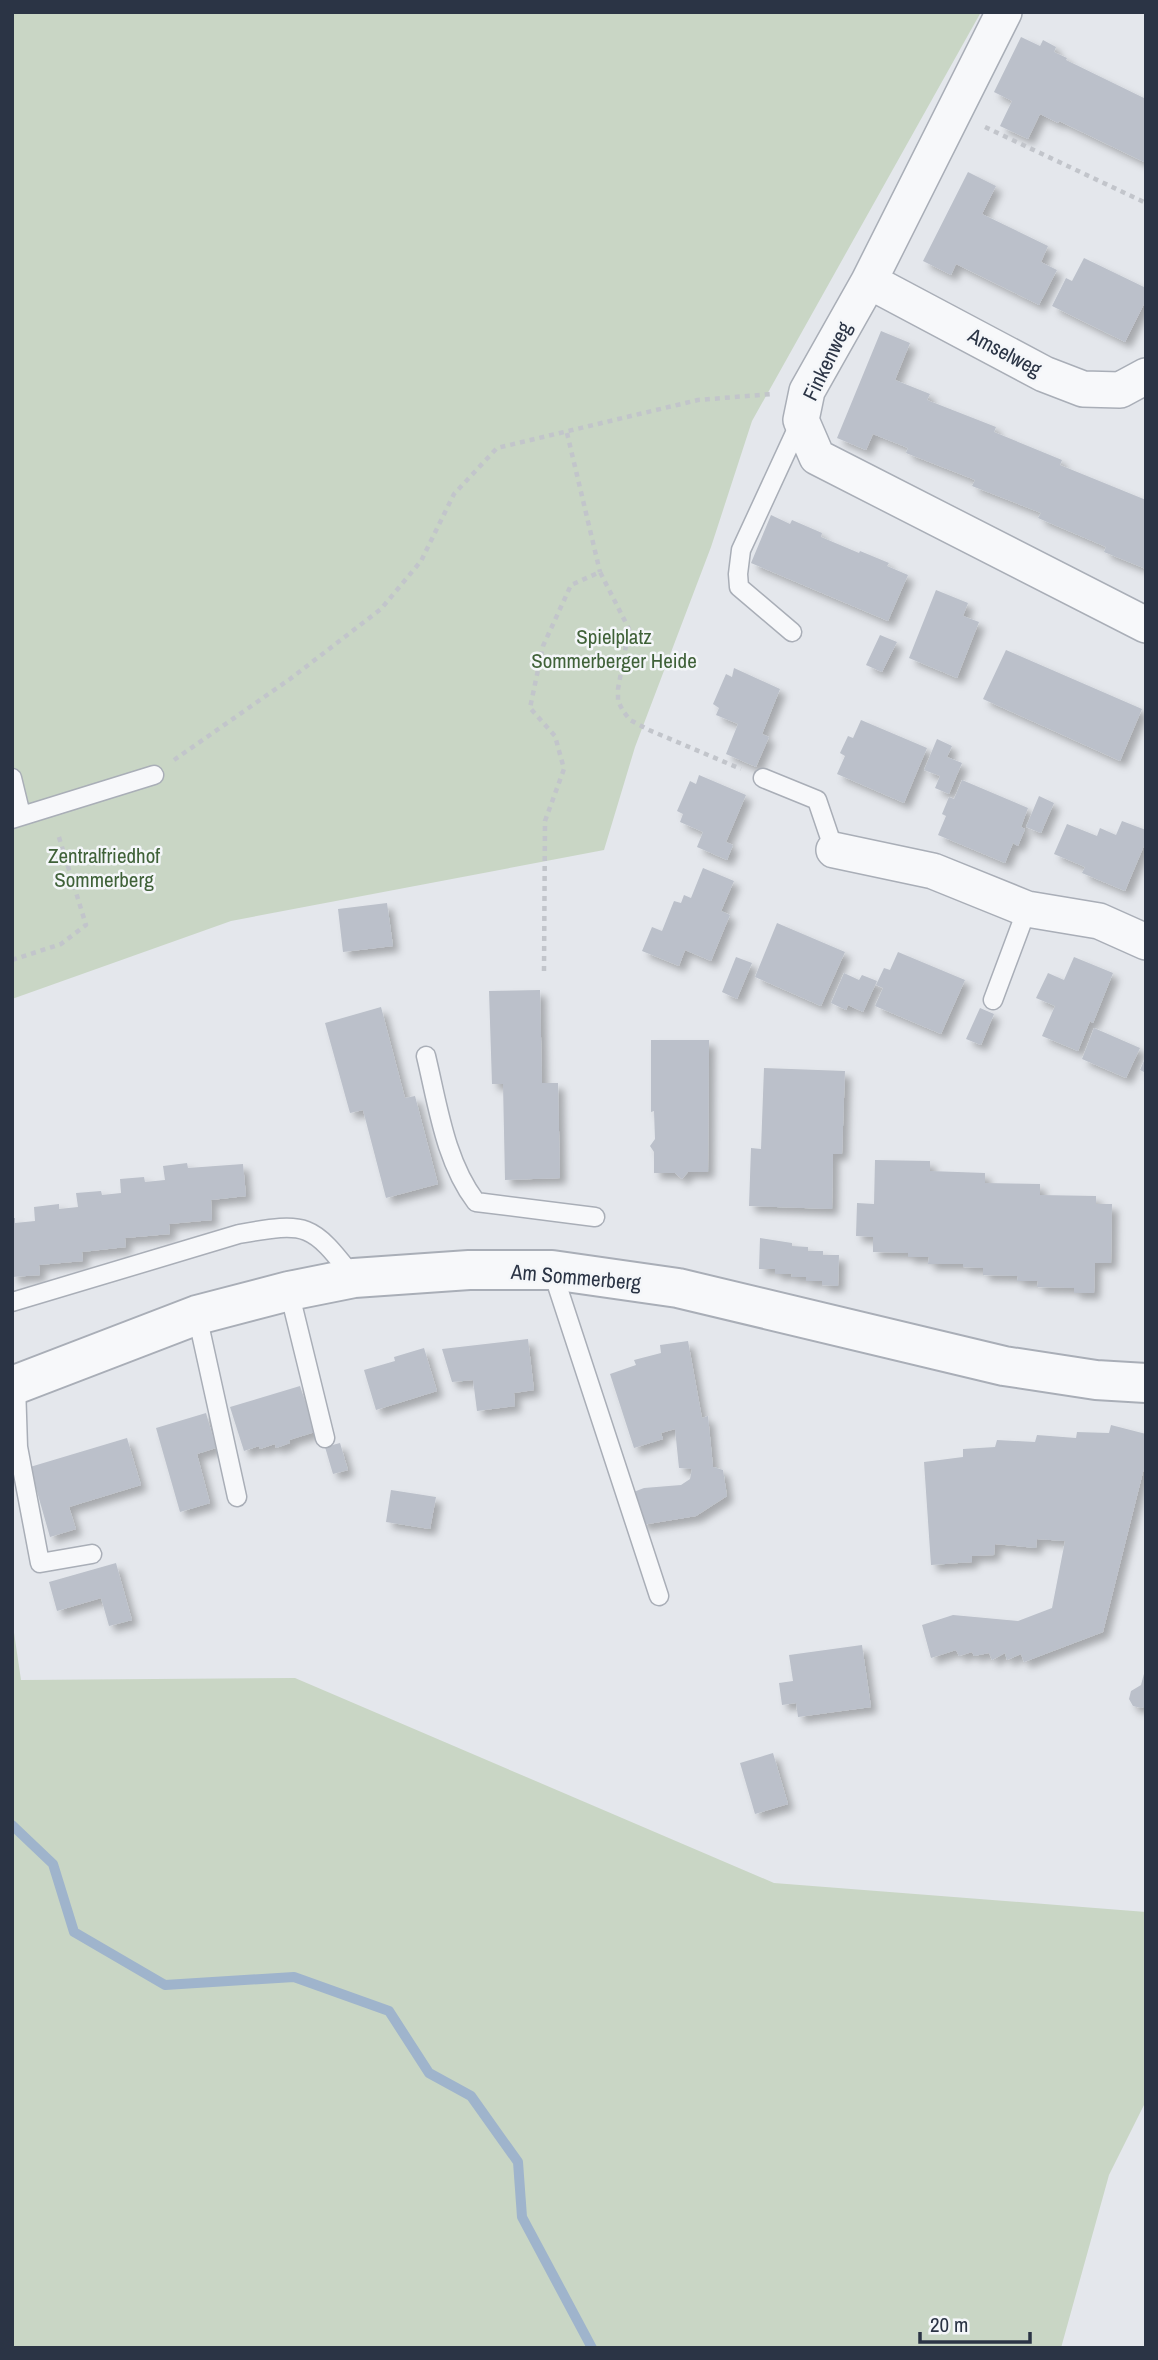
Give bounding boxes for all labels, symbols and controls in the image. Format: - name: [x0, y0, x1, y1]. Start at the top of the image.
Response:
- street label: Finkenweg: [796, 316, 859, 405]
- street label: Amselweg: [962, 320, 1047, 384]
- park label: Spielplatz Sommerberger Heide: [531, 622, 697, 675]
- park label: Zentralfriedhof Sommerberg: [48, 841, 160, 894]
- street label: Am Sommerberg: [509, 1257, 643, 1297]
- scale bar: [920, 2300, 1030, 2344]
- text: 20 m: [930, 2310, 968, 2339]

